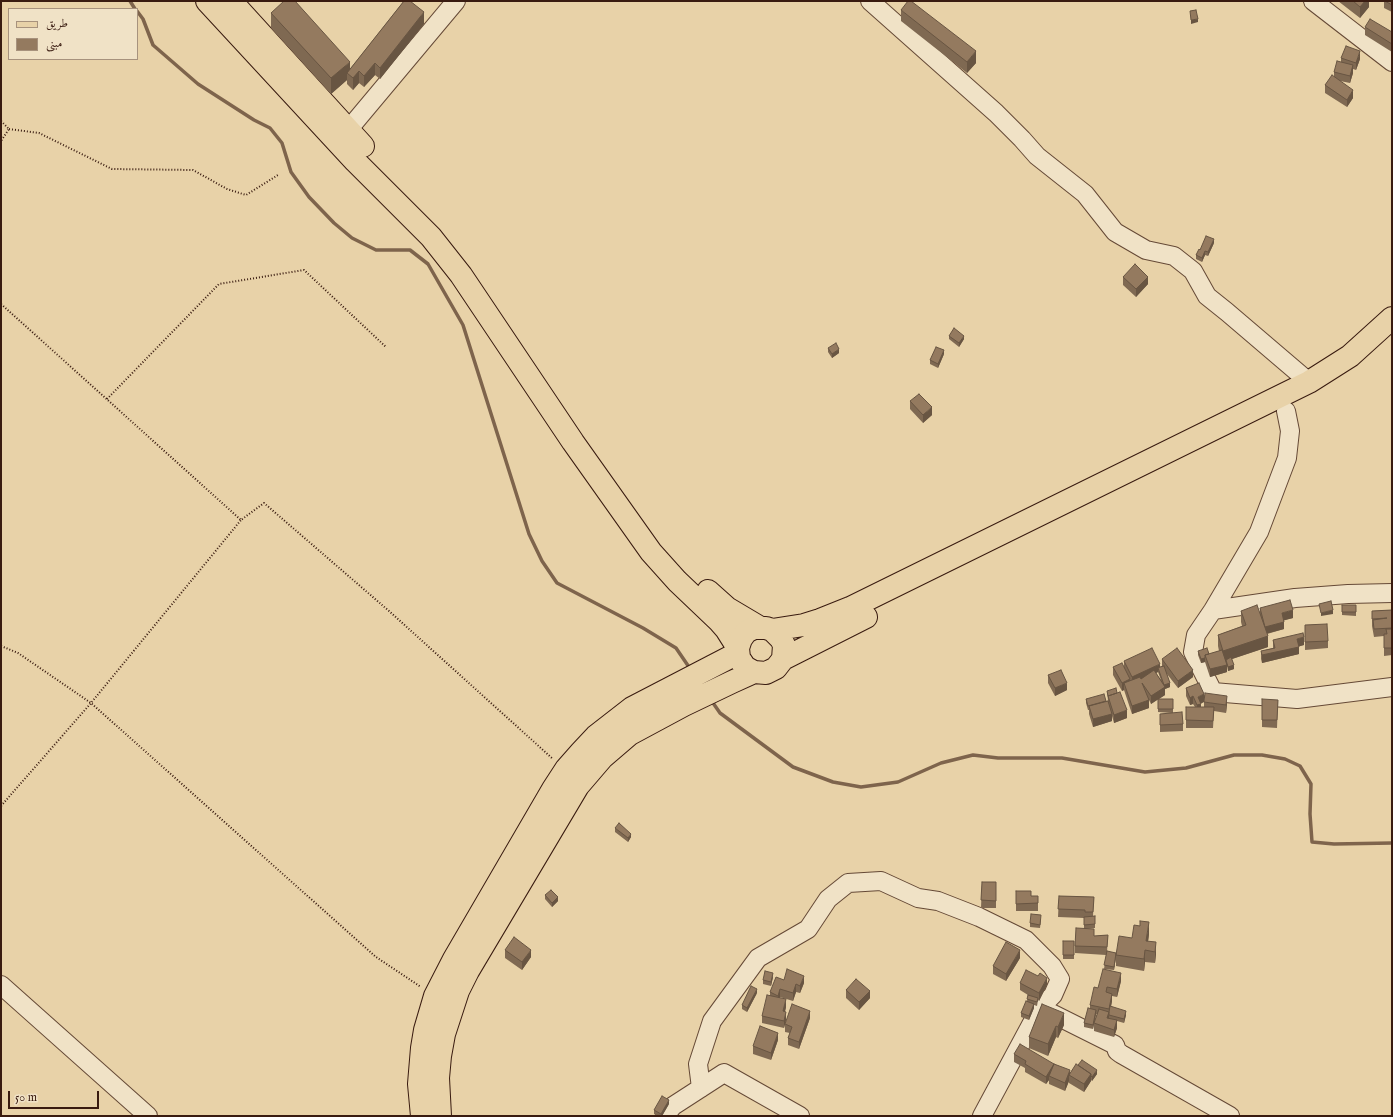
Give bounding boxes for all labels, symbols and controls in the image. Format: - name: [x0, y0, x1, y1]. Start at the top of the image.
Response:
- legend: [8, 8, 138, 60]
- text: طريق: [46, 16, 68, 31]
- text: مبنى: [46, 36, 62, 51]
- scale bar: [10, 1083, 101, 1109]
- text: 50 m: [15, 1090, 37, 1105]

